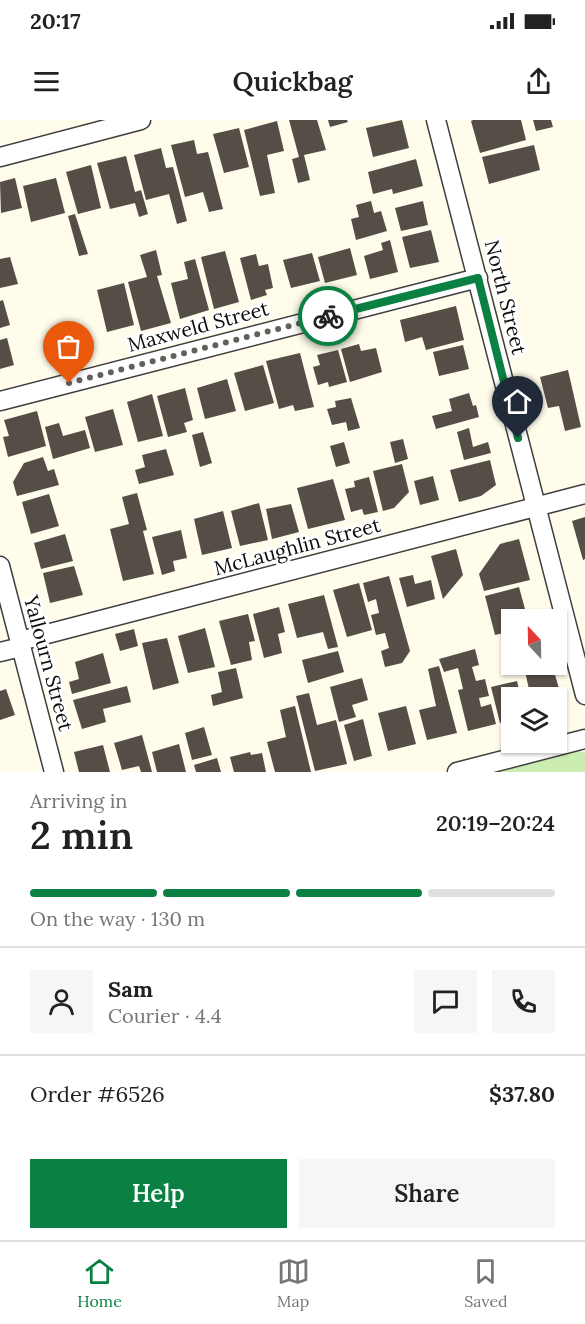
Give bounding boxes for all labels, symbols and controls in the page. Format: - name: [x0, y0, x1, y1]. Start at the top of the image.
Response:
- text: 20:17: [30, 7, 80, 35]
- text: Quickbag: [232, 64, 353, 98]
- icon: menu: [30, 65, 63, 98]
- icon: share: [522, 65, 555, 98]
- street label: North Street: [480, 237, 532, 357]
- courier: [298, 286, 358, 346]
- street label: Maxweld Street: [125, 295, 272, 357]
- icon: bike: [312, 300, 345, 333]
- pin: [43, 321, 94, 383]
- icon: bag: [52, 330, 85, 363]
- pin: [492, 376, 543, 438]
- icon: home: [501, 385, 534, 418]
- street label: McLaughlin Street: [211, 512, 383, 580]
- street label: Yallourn Street: [19, 592, 79, 734]
- north arrow: [501, 609, 567, 675]
- map controls: [501, 609, 567, 753]
- button: layers: [501, 687, 567, 753]
- text: Arriving in: [30, 788, 127, 813]
- text: 20:19–20:24: [436, 809, 555, 837]
- text: 2 min: [30, 810, 133, 860]
- text: On the way · 130 m: [30, 906, 205, 931]
- button: person: [30, 970, 93, 1033]
- button: chat: [414, 970, 477, 1033]
- button: phone: [492, 970, 555, 1033]
- text: Sam: [108, 975, 153, 1003]
- text: Courier · 4.4: [108, 1003, 222, 1028]
- text: Order #6526: [30, 1080, 165, 1108]
- text: $37.80: [489, 1080, 555, 1108]
- button: Help: [30, 1159, 287, 1228]
- button: Share: [299, 1159, 555, 1228]
- tab: Home: [77, 1255, 122, 1311]
- tab: Map: [277, 1255, 310, 1311]
- tab: Saved: [464, 1255, 508, 1311]

